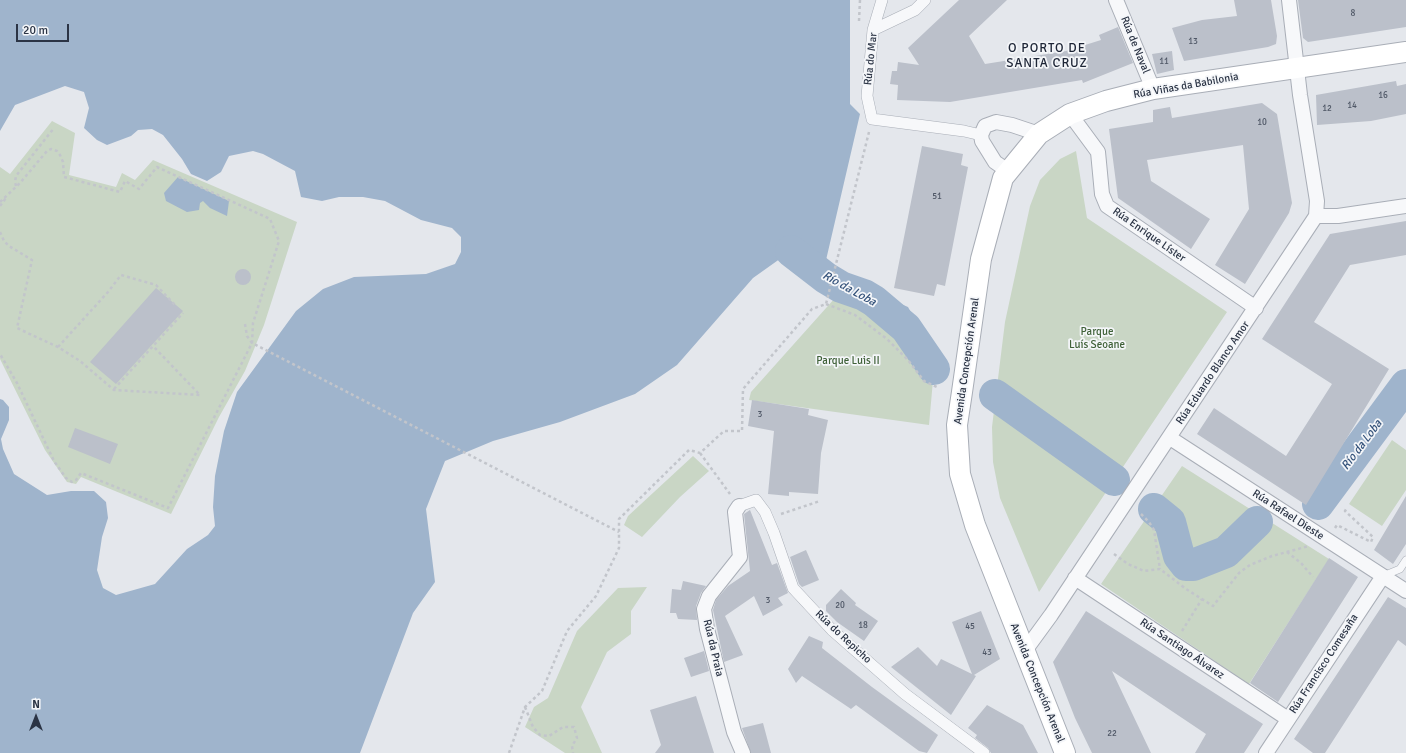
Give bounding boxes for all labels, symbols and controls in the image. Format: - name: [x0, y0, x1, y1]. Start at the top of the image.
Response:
- house number: 8: [1351, 9, 1355, 19]
- street label: Rúa de Naval: [1117, 14, 1153, 76]
- scale bar: [18, 16, 71, 42]
- text: 20 m: [23, 23, 48, 38]
- street label: Rúa do Mar: [862, 32, 880, 86]
- house number: 13: [1188, 37, 1198, 47]
- district label: O PORTO DE SANTA CRUZ: [1006, 41, 1088, 72]
- house number: 11: [1159, 57, 1169, 67]
- street label: Rúa Viñas da Babilonia: [1132, 70, 1240, 102]
- house number: 16: [1378, 91, 1388, 101]
- house number: 14: [1347, 101, 1357, 111]
- house number: 12: [1322, 104, 1332, 114]
- house number: 10: [1257, 118, 1267, 128]
- house number: 51: [932, 192, 942, 202]
- street label: Rúa Enrique Líster: [1110, 205, 1188, 265]
- water label: Río da Loba: [820, 268, 878, 310]
- street label: Avenida Concepción Arenal: [952, 297, 982, 425]
- street label: Rúa Eduardo Blanco Amor: [1173, 319, 1253, 427]
- park label: Parque Luís Seoane: [1069, 325, 1125, 351]
- park label: Parque Luis II: [816, 354, 880, 368]
- house number: 3: [758, 410, 762, 420]
- water label: Río da Loba: [1338, 417, 1386, 473]
- street label: Rúa Rafael Dieste: [1250, 487, 1326, 543]
- house number: 3: [766, 596, 770, 606]
- house number: 20: [835, 601, 845, 611]
- street label: Rúa do Repicho: [812, 608, 874, 666]
- street label: Rúa Francisco Comesaña: [1287, 612, 1361, 716]
- street label: Rúa Santiago Álvarez: [1137, 616, 1227, 682]
- street label: Rúa da Praia: [700, 618, 726, 678]
- house number: 18: [858, 621, 868, 631]
- street label: Avenida Concepción Arenal: [1007, 621, 1067, 745]
- house number: 45: [965, 622, 975, 632]
- house number: 43: [982, 648, 992, 658]
- north arrow: [16, 697, 56, 737]
- text: N: [32, 698, 40, 711]
- house number: 22: [1107, 729, 1117, 739]

